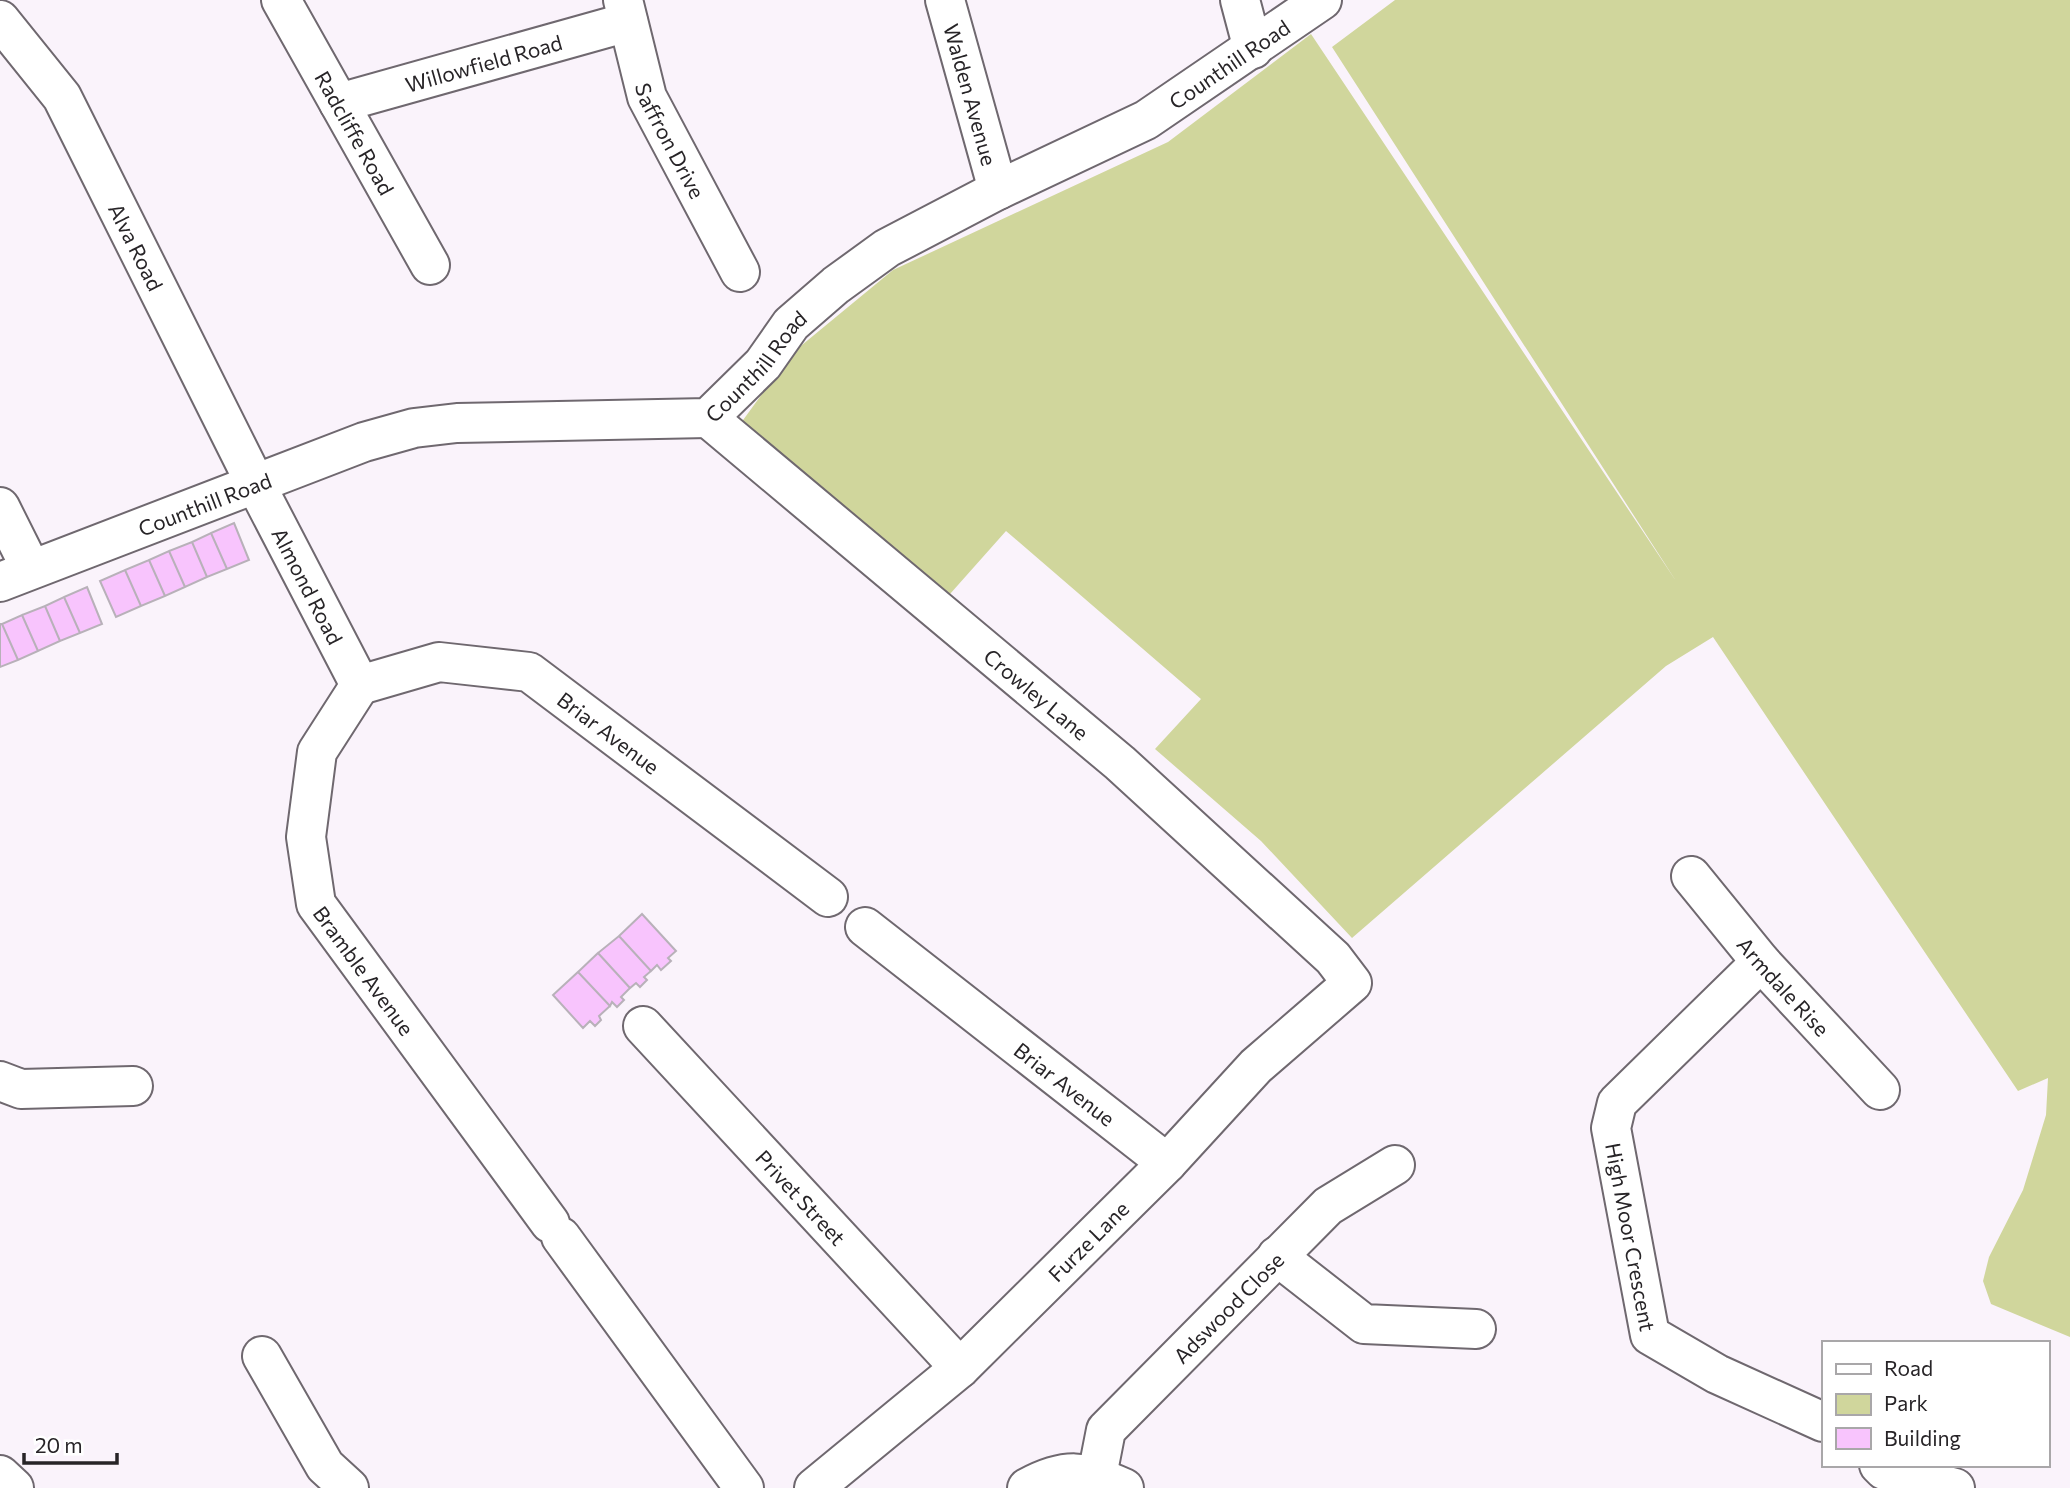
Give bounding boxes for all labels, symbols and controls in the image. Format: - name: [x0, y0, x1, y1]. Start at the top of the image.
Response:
- street label: Counthill Road: [1164, 14, 1294, 113]
- street label: Walden Avenue: [940, 21, 1003, 168]
- street label: Willowfield Road: [402, 29, 565, 96]
- street label: Radcliffe Road: [311, 66, 400, 199]
- street label: Saffron Drive: [631, 80, 711, 202]
- street label: Alva Road: [104, 199, 169, 294]
- street label: Counthill Road: [700, 305, 811, 427]
- street label: Counthill Road: [134, 466, 275, 540]
- street label: Almond Road: [268, 523, 349, 648]
- street label: Crowley Lane: [980, 643, 1094, 744]
- street label: Briar Avenue: [553, 686, 665, 779]
- street label: Bramble Avenue: [309, 901, 420, 1040]
- street label: Armdale Rise: [1733, 931, 1835, 1041]
- street label: Briar Avenue: [1010, 1036, 1120, 1130]
- street label: High Moor Crescent: [1601, 1140, 1662, 1333]
- street label: Privet Street: [751, 1144, 851, 1250]
- street label: Furze Lane: [1043, 1196, 1133, 1286]
- street label: Adswood Close: [1168, 1246, 1288, 1368]
- legend: [1822, 1341, 2049, 1467]
- text: Road: [1884, 1355, 1933, 1380]
- text: Park: [1884, 1390, 1928, 1415]
- scale bar: [24, 1422, 117, 1466]
- text: Building: [1884, 1425, 1961, 1450]
- text: 20 m: [35, 1432, 83, 1457]

